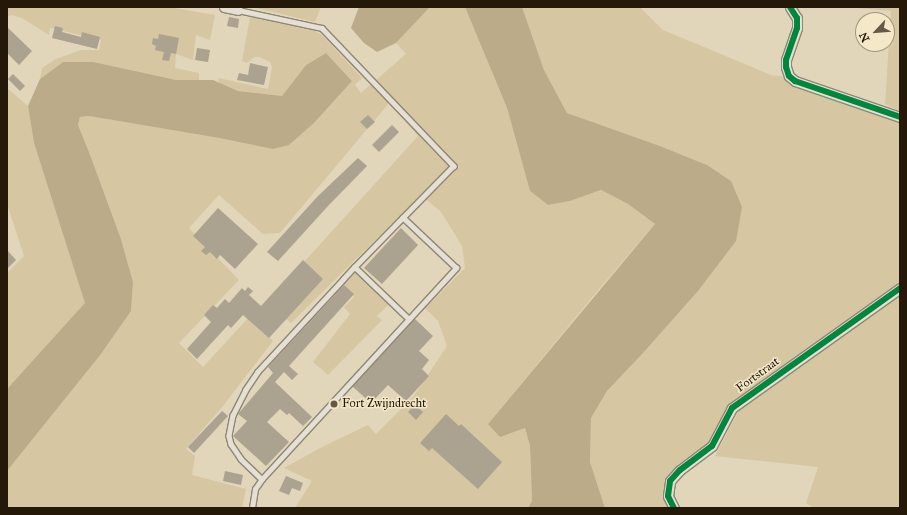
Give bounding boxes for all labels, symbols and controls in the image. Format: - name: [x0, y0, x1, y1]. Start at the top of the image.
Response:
- north arrow: [855, 12, 895, 52]
- text: N: [857, 30, 873, 44]
- street label: Fortstraat: [734, 355, 782, 395]
- place label: Fort Zwijndrecht: [342, 397, 426, 411]
- marker: Fort Zwijndrecht: [329, 399, 339, 409]

